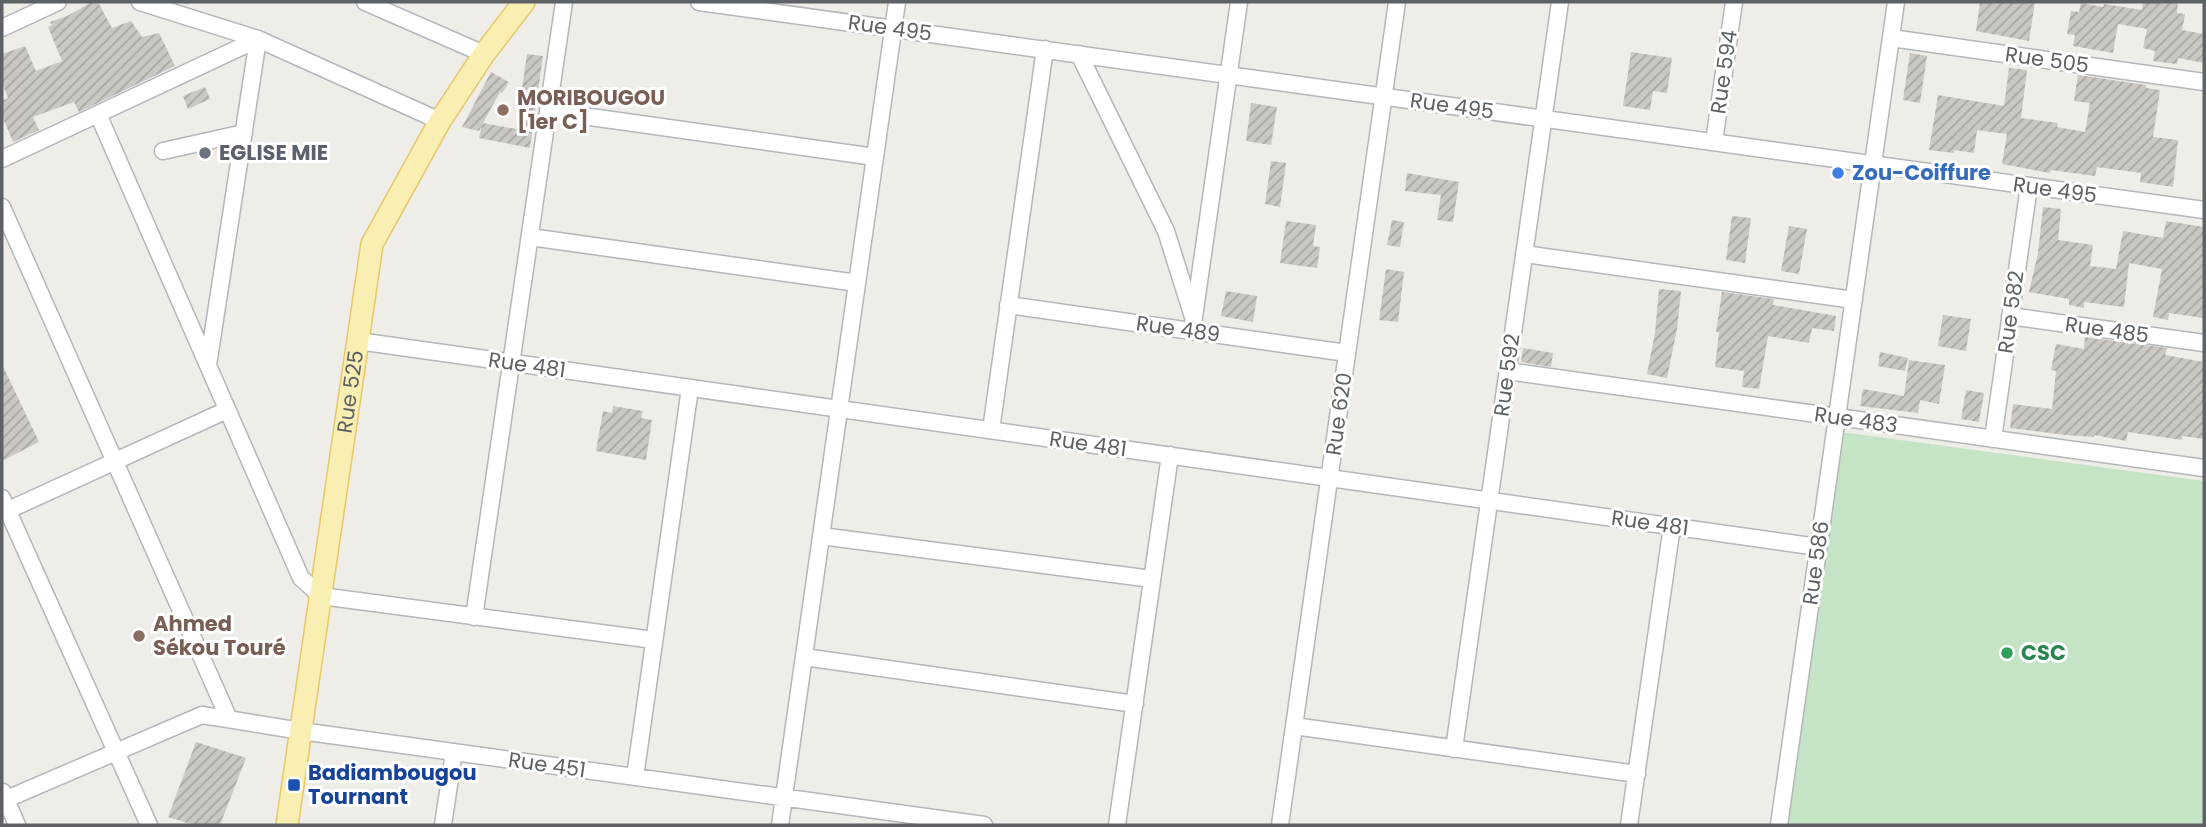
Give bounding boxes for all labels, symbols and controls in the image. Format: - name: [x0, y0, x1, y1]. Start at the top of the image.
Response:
- street label: Rue 495: [846, 7, 934, 48]
- street label: Rue 594: [1703, 28, 1744, 116]
- street label: Rue 505: [2003, 39, 2091, 80]
- place label: MORIBOUGOU [1er C]: [517, 83, 665, 136]
- street label: Rue 495: [1408, 85, 1496, 126]
- marker: MORIBOUGOU [1er C]: [495, 102, 511, 118]
- place label: EGLISE MIE: [219, 138, 328, 167]
- marker: EGLISE MIE: [197, 145, 213, 161]
- place label: Zou-Coiffure: [1852, 158, 1991, 187]
- marker: Zou-Coiffure: [1830, 165, 1846, 181]
- street label: Rue 495: [2011, 169, 2099, 210]
- street label: Rue 582: [1990, 269, 2031, 355]
- street label: Rue 489: [1134, 308, 1222, 349]
- street label: Rue 485: [2063, 309, 2151, 350]
- street label: Rue 592: [1486, 332, 1527, 418]
- street label: Rue 481: [486, 345, 568, 384]
- street label: Rue 525: [330, 348, 370, 435]
- street label: Rue 620: [1318, 371, 1359, 457]
- street label: Rue 483: [1813, 399, 1900, 440]
- street label: Rue 481: [1047, 424, 1129, 463]
- street label: Rue 481: [1609, 503, 1691, 542]
- street label: Rue 586: [1795, 519, 1836, 607]
- place label: Ahmed Sékou Touré: [153, 609, 286, 662]
- marker: Ahmed Sékou Touré: [131, 628, 147, 644]
- place label: CSC: [2021, 638, 2066, 667]
- marker: CSC: [1999, 645, 2015, 661]
- street label: Rue 451: [506, 745, 588, 784]
- place label: Badiambougou Tournant: [308, 758, 477, 811]
- marker: Badiambougou Tournant: [286, 777, 302, 793]

